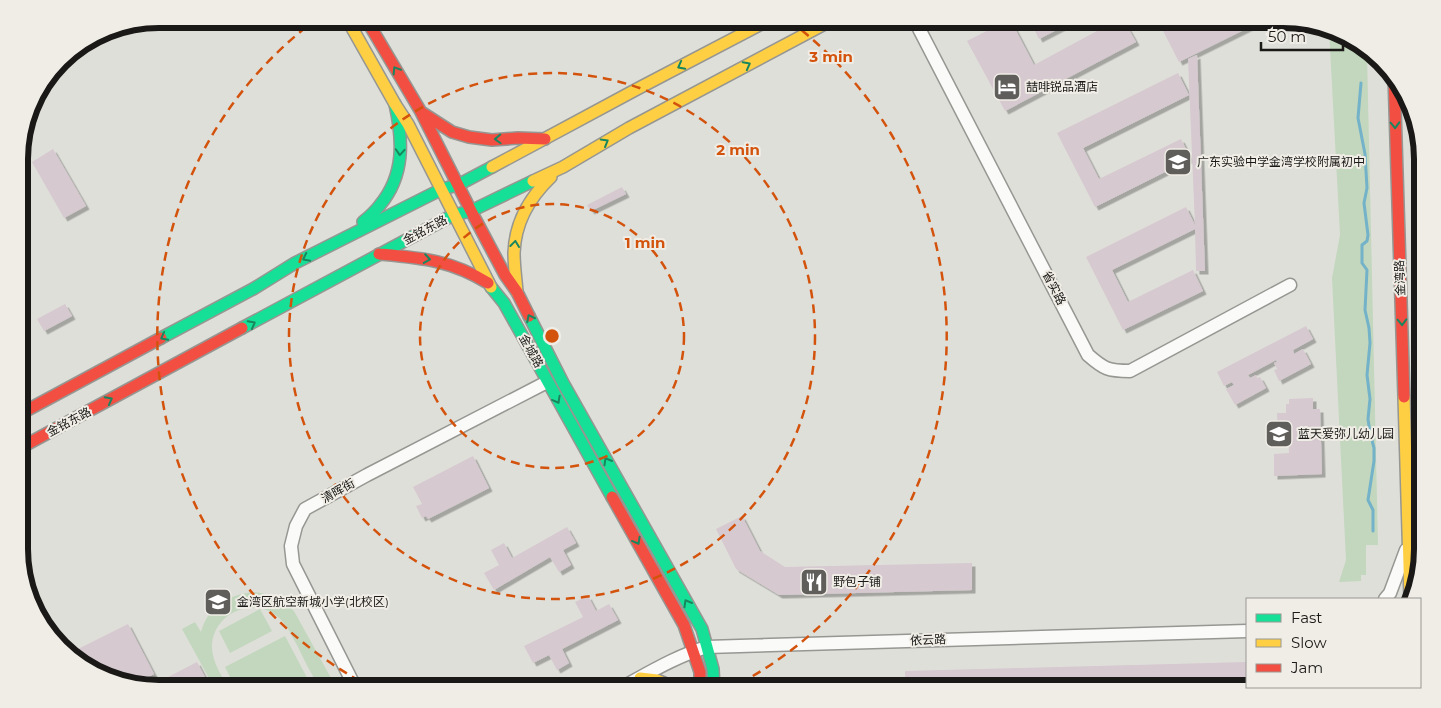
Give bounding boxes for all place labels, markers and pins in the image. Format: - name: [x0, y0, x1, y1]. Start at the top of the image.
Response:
- hotel icon: 喆啡锐品酒店: [992, 72, 1022, 102]
- place label: 喆啡锐品酒店: [1026, 79, 1098, 94]
- school or university icon: 广东实验中学金湾学校附属初中: [1163, 147, 1193, 177]
- place label: 广东实验中学金湾学校附属初中: [1197, 154, 1365, 169]
- centre of rings: [543, 327, 561, 345]
- school or university icon: 蓝天爱弥儿幼儿园: [1264, 419, 1294, 449]
- place label: 蓝天爱弥儿幼儿园: [1298, 426, 1394, 441]
- restaurant icon: 野包子铺: [799, 567, 829, 597]
- place label: 野包子铺: [833, 574, 881, 589]
- school or university icon: 金湾区航空新城小学(北校区): [203, 587, 233, 617]
- place label: 金湾区航空新城小学(北校区): [237, 594, 389, 609]

